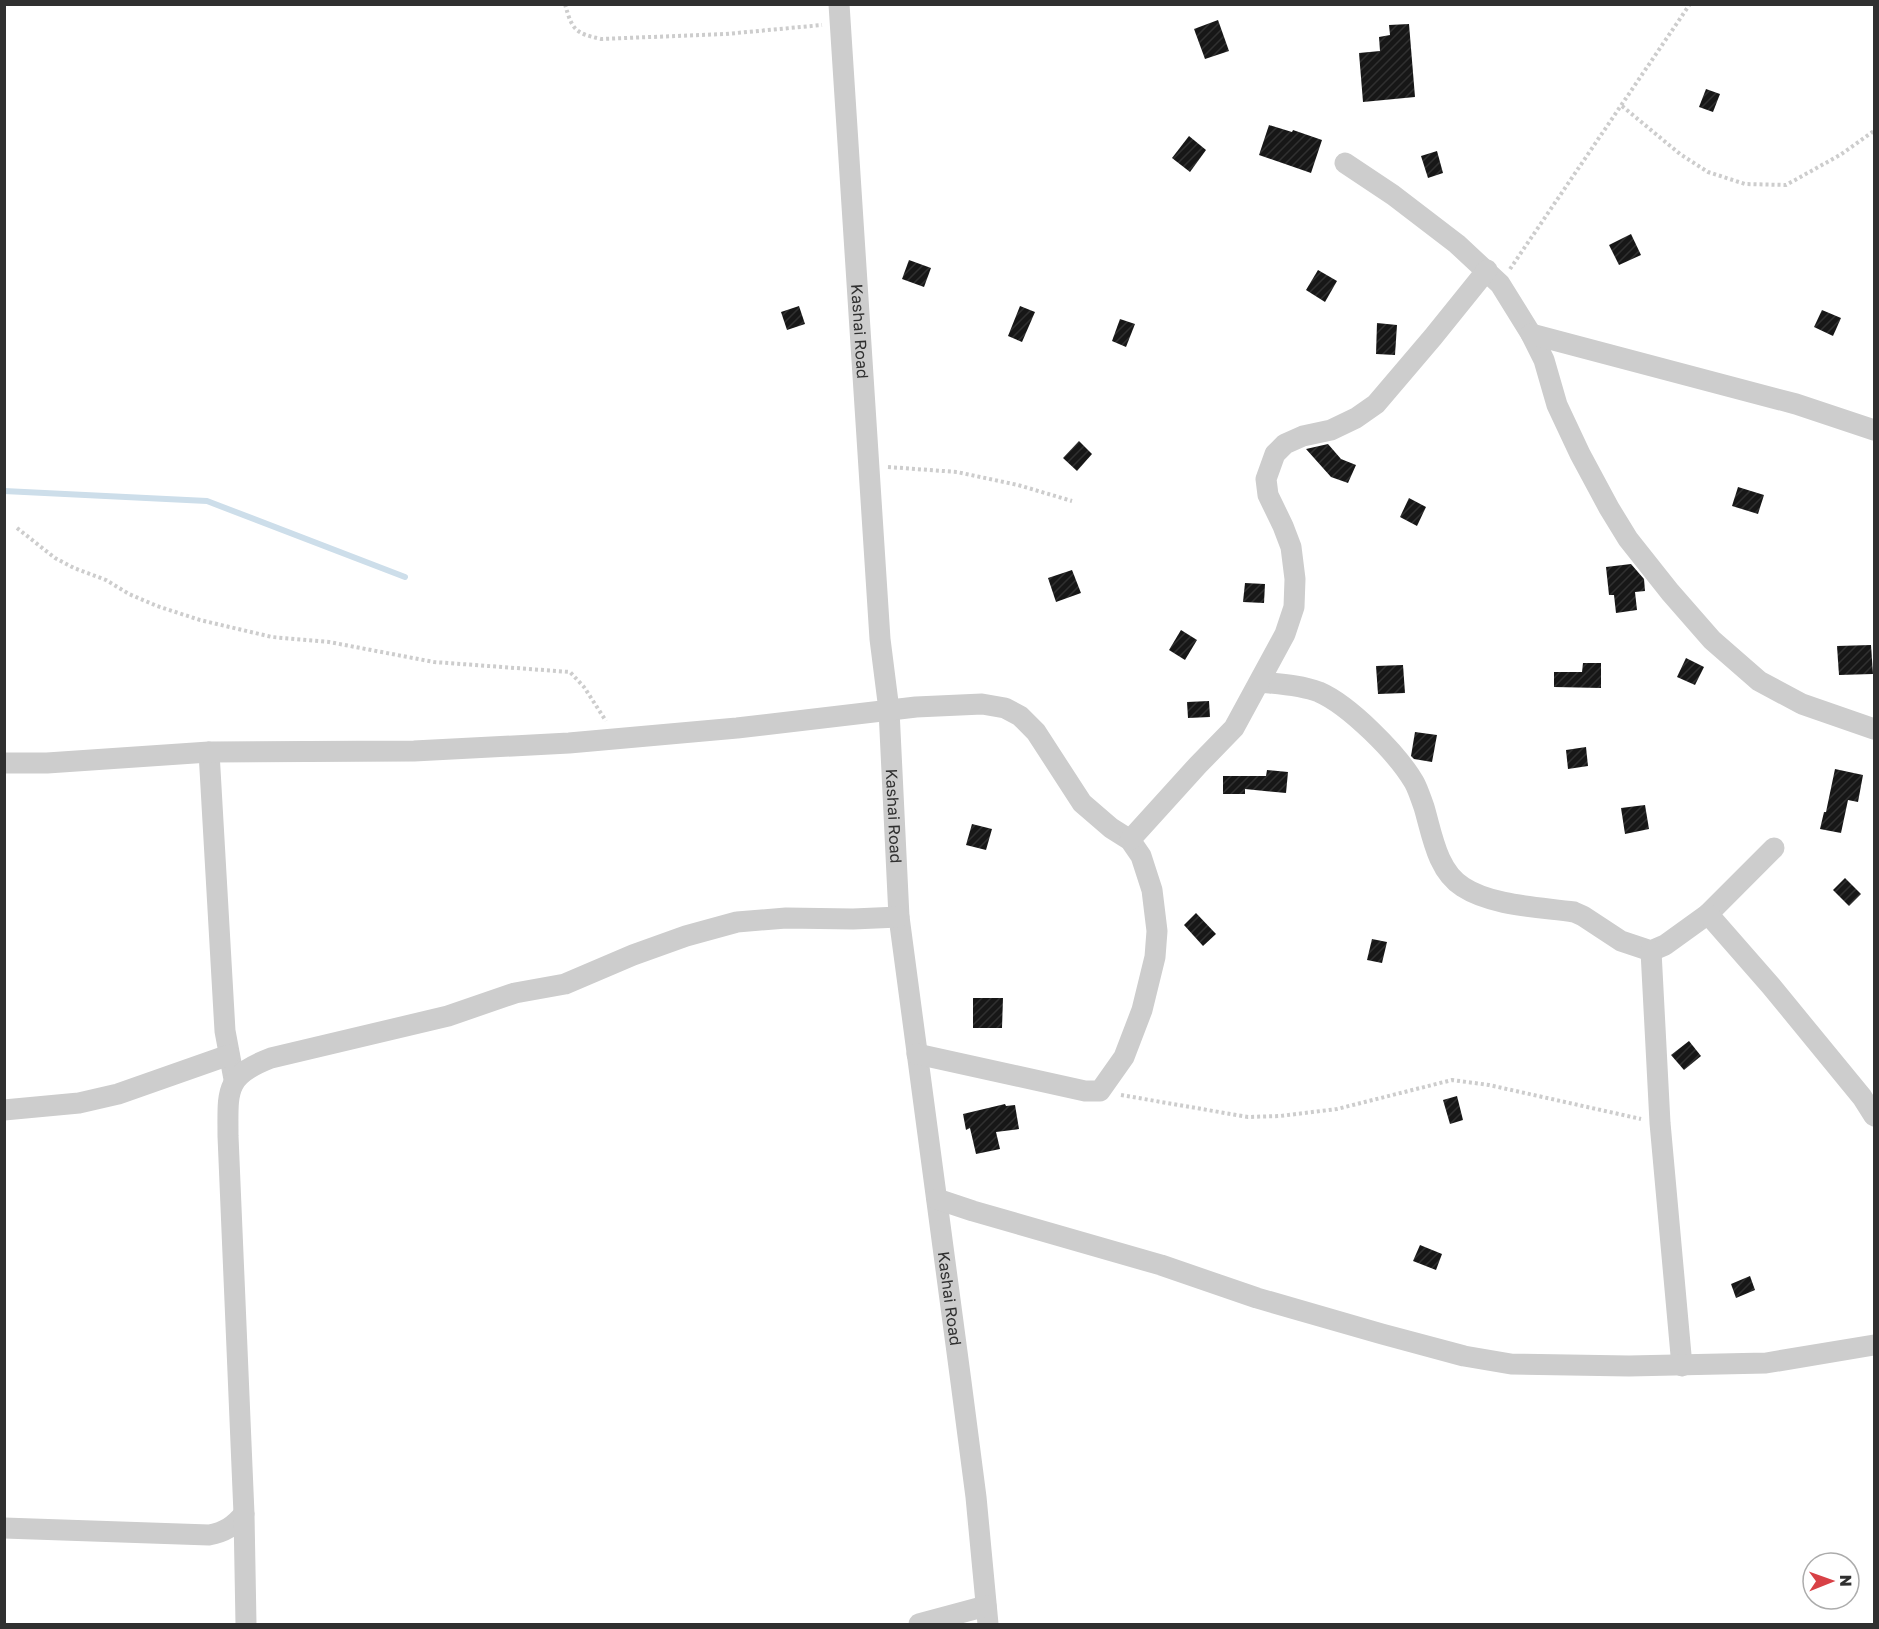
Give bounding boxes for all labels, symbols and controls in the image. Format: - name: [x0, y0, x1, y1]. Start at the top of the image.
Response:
- street label: Kashai Road: [847, 283, 873, 379]
- street label: Kashai Road: [882, 768, 906, 864]
- street label: Kashai Road: [934, 1250, 966, 1347]
- north arrow: [1801, 1551, 1861, 1611]
- text: N: [1836, 1574, 1856, 1587]

